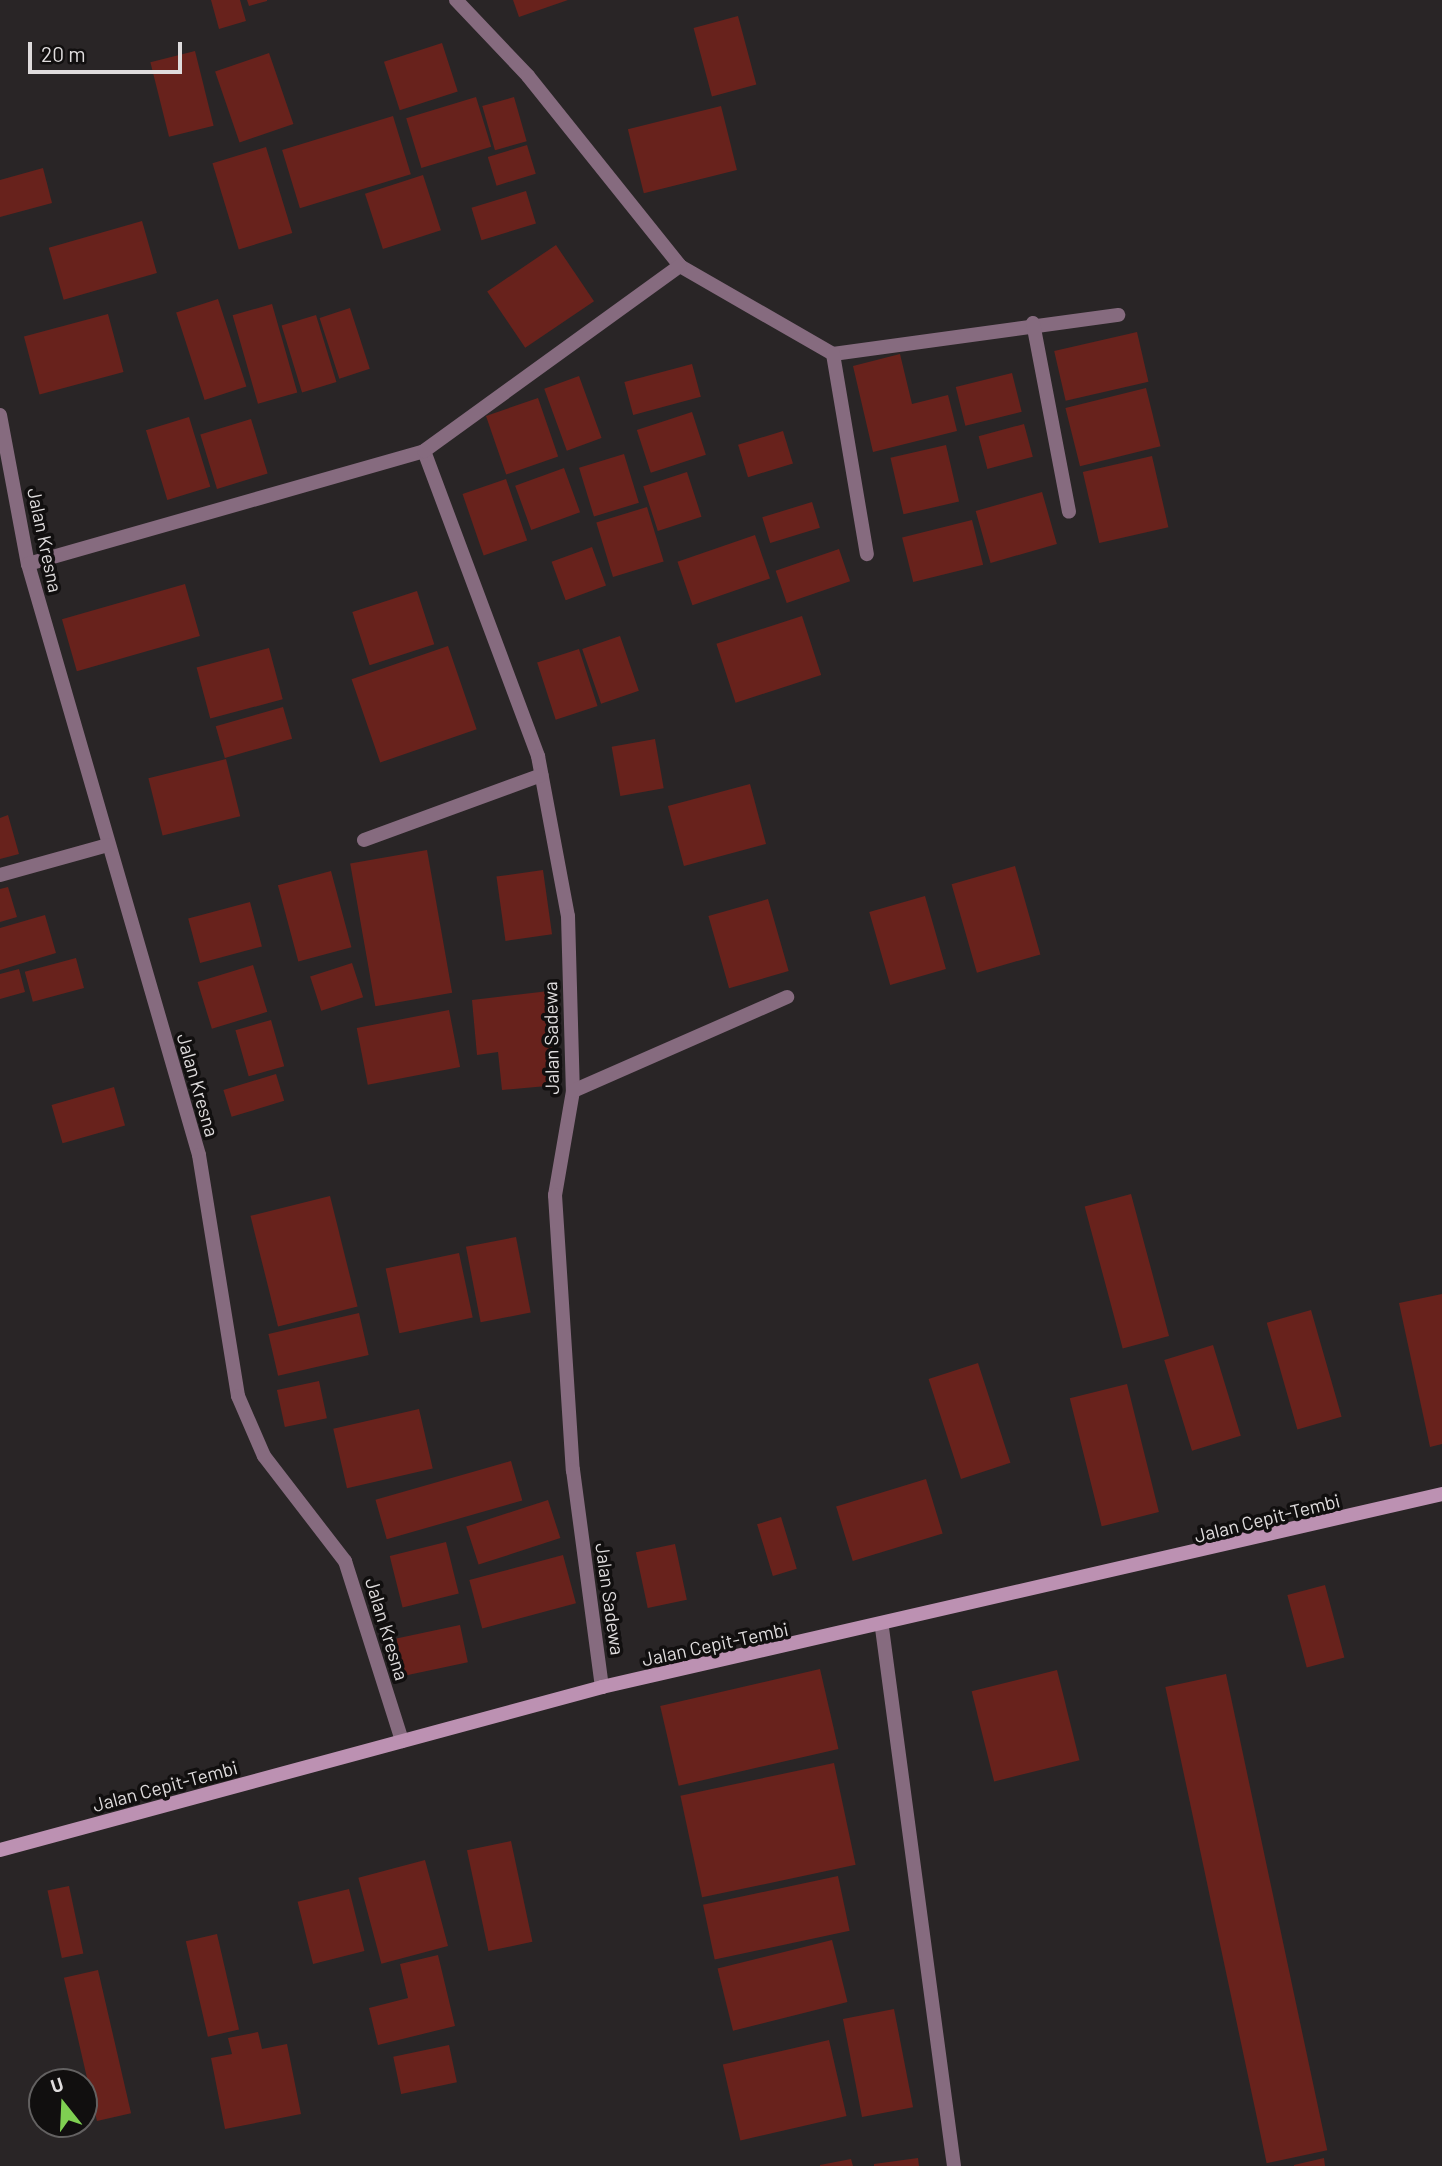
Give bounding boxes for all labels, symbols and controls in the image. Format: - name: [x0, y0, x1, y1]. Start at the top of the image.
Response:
- scale bar: [32, 28, 186, 72]
- text: 20 m: [41, 41, 86, 66]
- street label: Jalan Kresna: [23, 486, 67, 594]
- street label: Jalan Sadewa: [539, 981, 563, 1095]
- street label: Jalan Kresna: [172, 1031, 224, 1139]
- street label: Jalan Cepit-Tembi: [1192, 1489, 1342, 1547]
- street label: Jalan Sadewa: [591, 1541, 629, 1657]
- street label: Jalan Kresna: [361, 1575, 413, 1683]
- street label: Jalan Cepit-Tembi: [640, 1617, 790, 1671]
- street label: Jalan Cepit-Tembi: [90, 1756, 240, 1816]
- north arrow: [28, 2068, 98, 2138]
- text: U: [48, 2072, 66, 2097]

